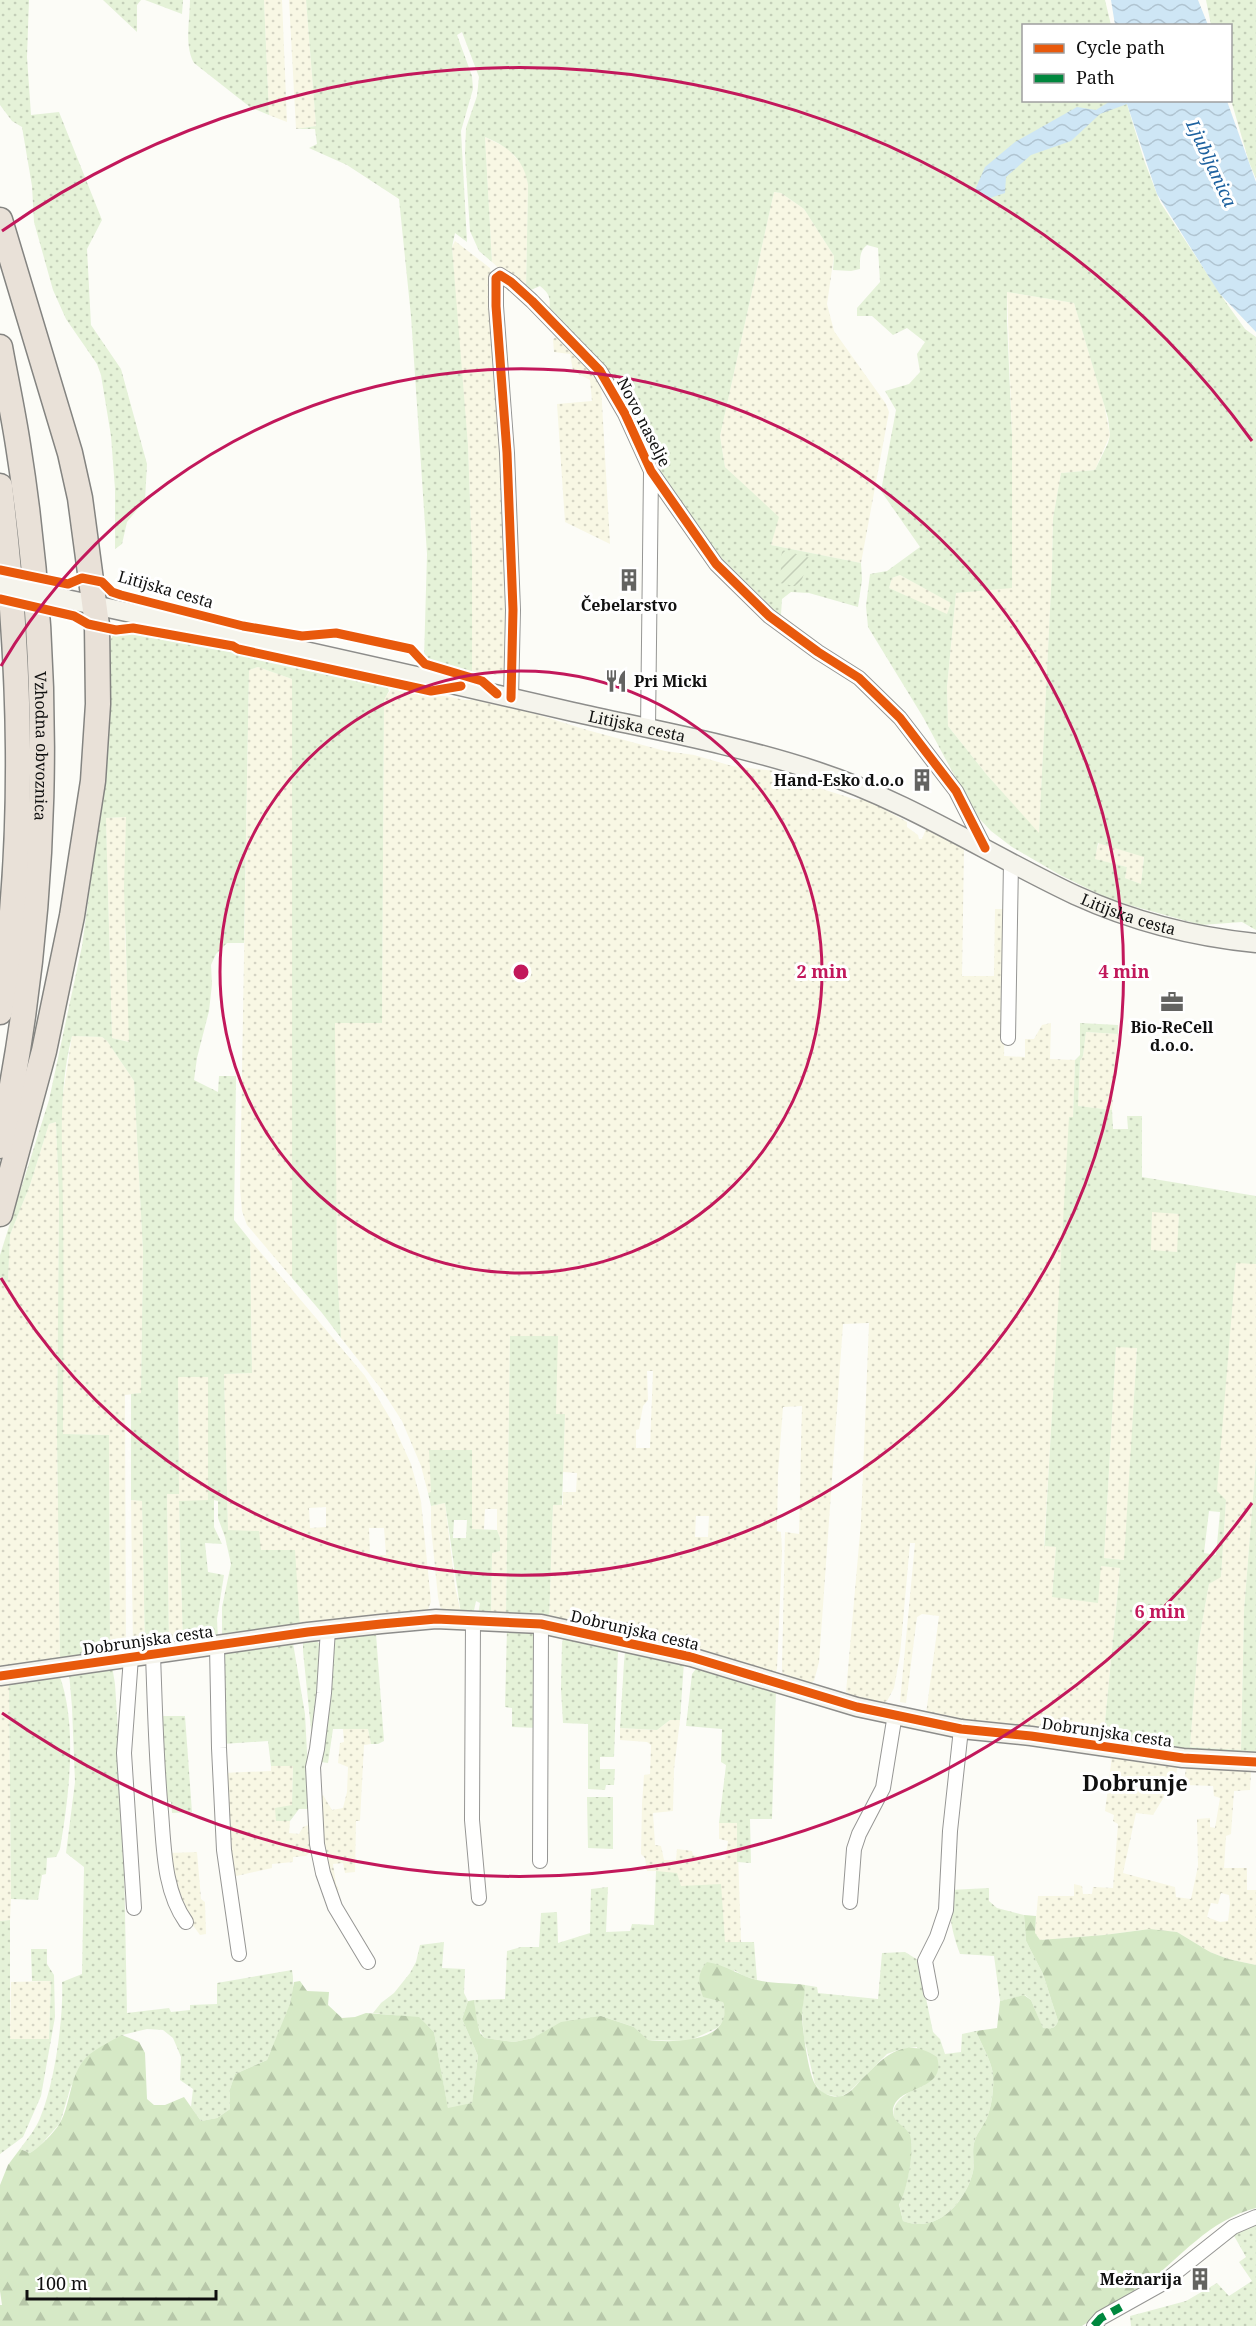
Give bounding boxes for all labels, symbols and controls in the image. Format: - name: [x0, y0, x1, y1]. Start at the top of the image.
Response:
- legend: [1022, 24, 1232, 102]
- text: Cycle path: [1076, 35, 1165, 59]
- text: Path: [1076, 65, 1115, 89]
- water label: Ljubljanica: [1181, 114, 1243, 211]
- street label: Novo naselje: [612, 374, 676, 470]
- street label: Litijska cesta: [116, 565, 216, 613]
- building icon: Čebelarstvo: [616, 567, 642, 593]
- place label: Čebelarstvo: [581, 594, 678, 616]
- restaurant icon: Pri Micki: [603, 668, 629, 694]
- place label: Pri Micki: [634, 670, 708, 692]
- street label: Vzhodna obvoznica: [29, 671, 53, 821]
- street label: Litijska cesta: [586, 705, 688, 747]
- building icon: Hand-Esko d.o.o: [909, 767, 935, 793]
- place label: Hand-Esko d.o.o: [774, 769, 904, 791]
- street label: Litijska cesta: [1078, 888, 1178, 940]
- text: 2 min: [797, 959, 847, 983]
- text: 4 min: [1099, 959, 1149, 983]
- centre of rings: [511, 962, 531, 982]
- office icon: Bio-ReCell d.o.o.: [1159, 989, 1185, 1015]
- place label: Bio-ReCell d.o.o.: [1131, 1016, 1214, 1056]
- text: 6 min: [1135, 1599, 1185, 1623]
- street label: Dobrunjska cesta: [568, 1604, 702, 1656]
- street label: Dobrunjska cesta: [81, 1620, 215, 1660]
- street label: Dobrunjska cesta: [1040, 1712, 1174, 1752]
- district label: Dobrunje: [1082, 1767, 1188, 1797]
- scale bar: [27, 2263, 216, 2301]
- building icon: Mežnarija: [1187, 2266, 1213, 2292]
- place label: Mežnarija: [1100, 2268, 1182, 2290]
- text: 100 m: [36, 2271, 88, 2295]

